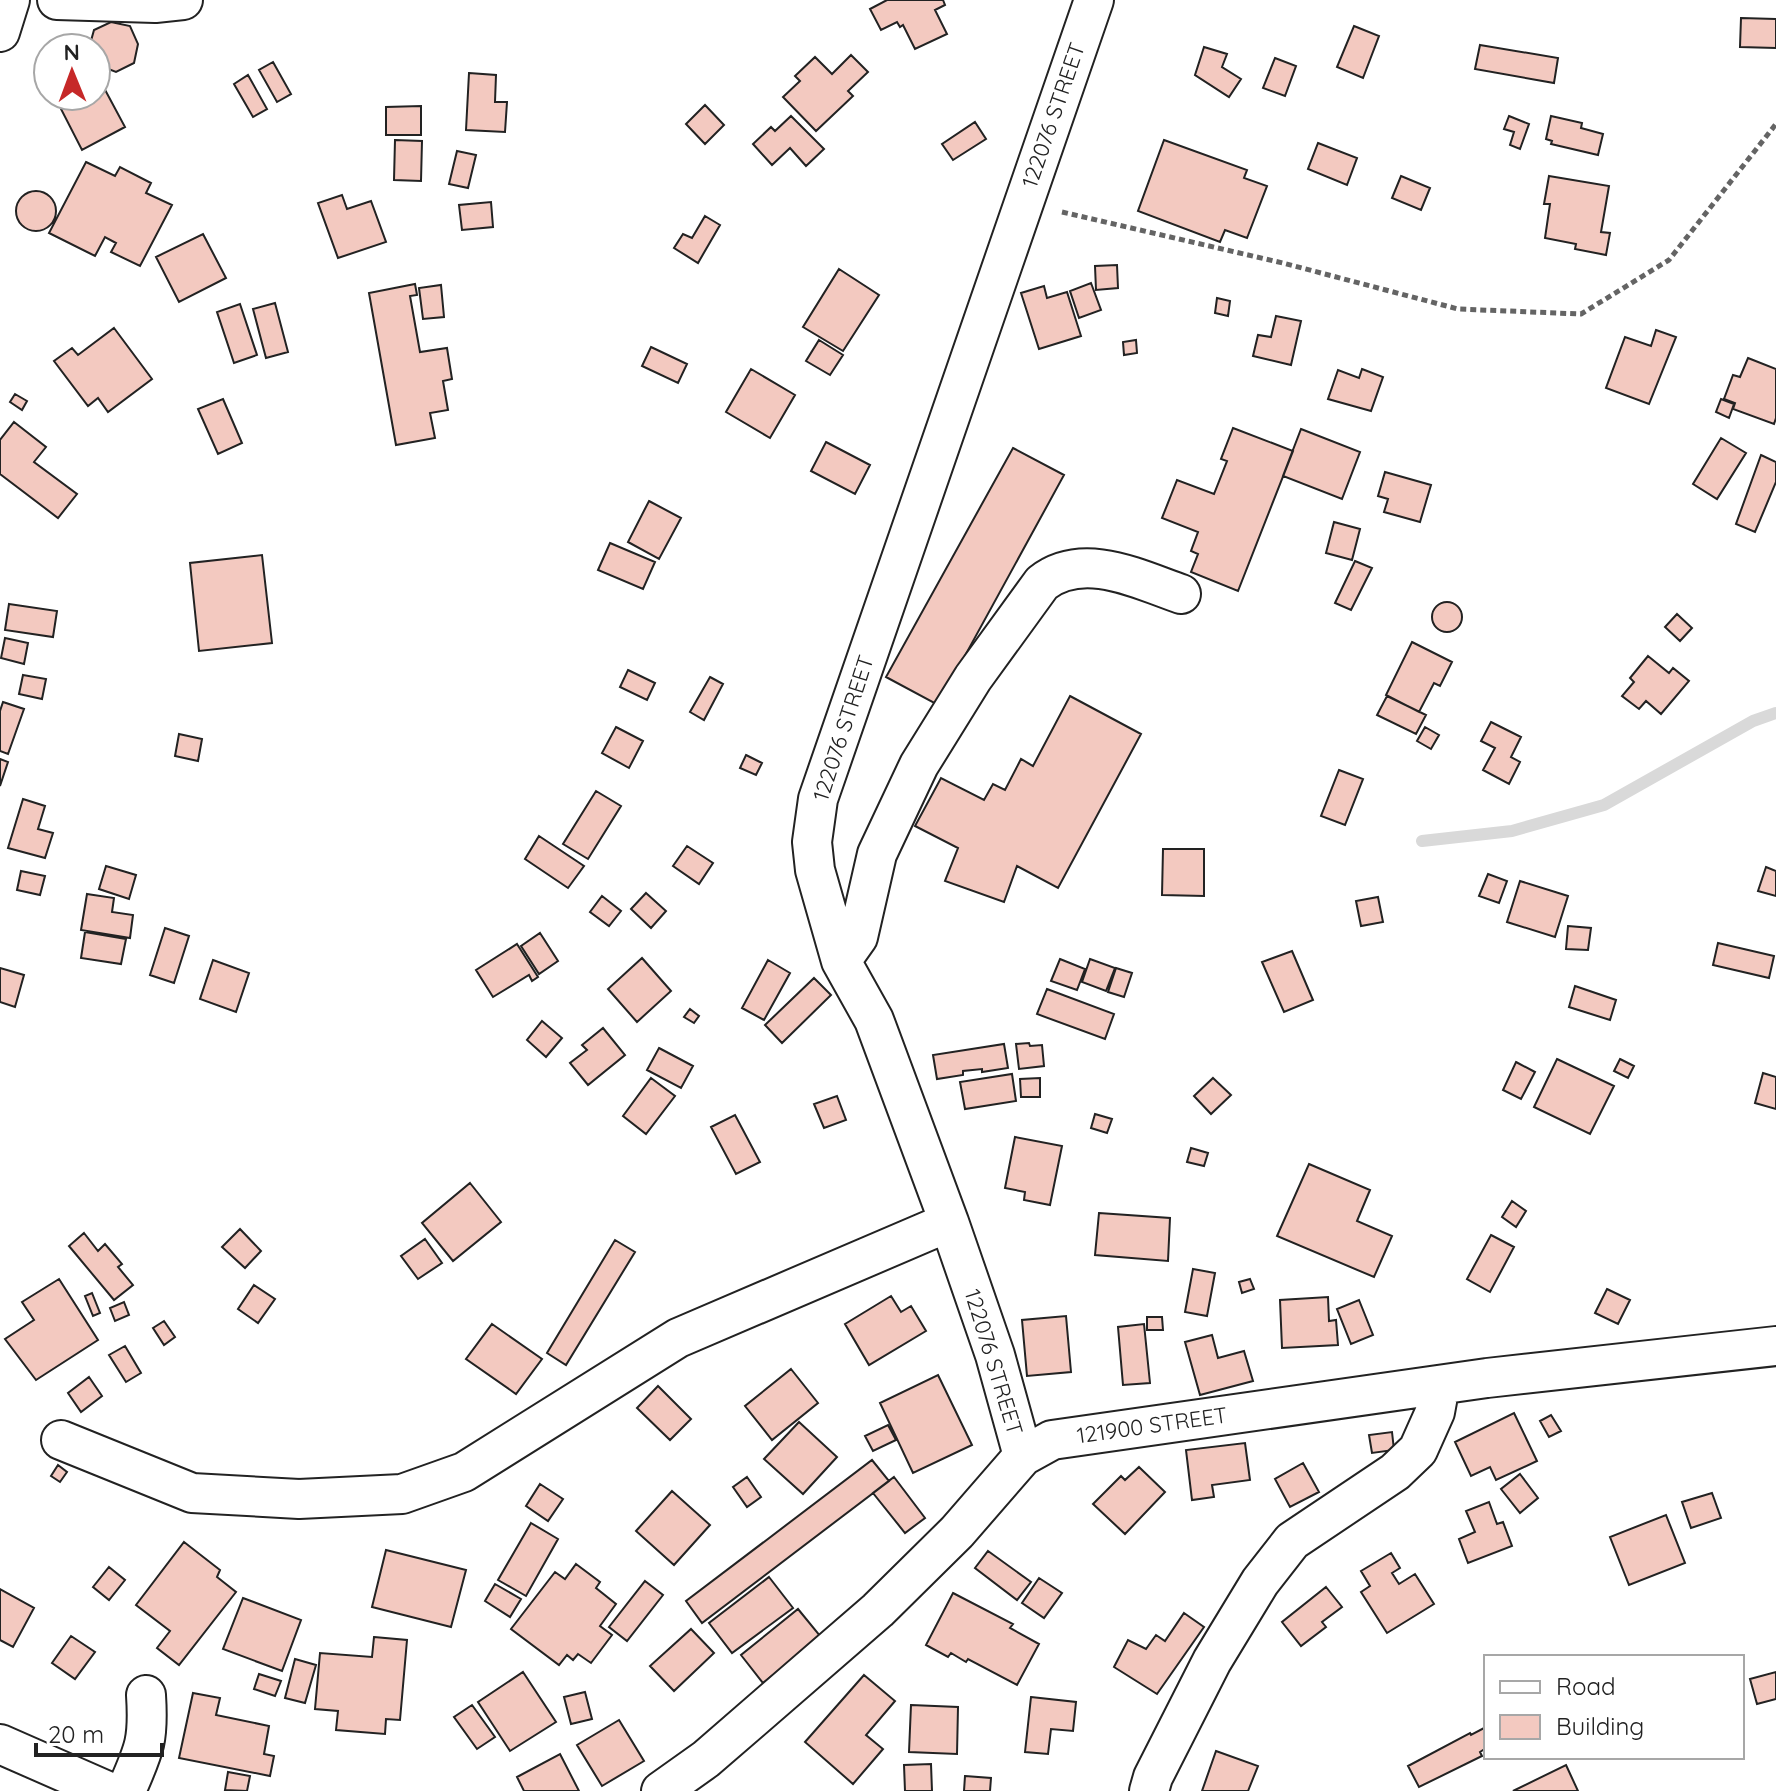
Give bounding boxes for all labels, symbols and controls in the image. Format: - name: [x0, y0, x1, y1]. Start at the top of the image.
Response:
- north arrow: [32, 32, 112, 112]
- text: N: [63, 38, 80, 66]
- street label: 122076 STREET: [1015, 39, 1091, 191]
- street label: 122076 STREET: [806, 652, 880, 804]
- street label: 122076 STREET: [958, 1285, 1030, 1439]
- street label: 121900 STREET: [1075, 1401, 1229, 1449]
- legend: [1484, 1655, 1744, 1759]
- text: Road: [1556, 1671, 1616, 1701]
- scale bar: [36, 1707, 162, 1757]
- text: Building: [1556, 1711, 1644, 1741]
- text: 20 m: [48, 1719, 104, 1749]

